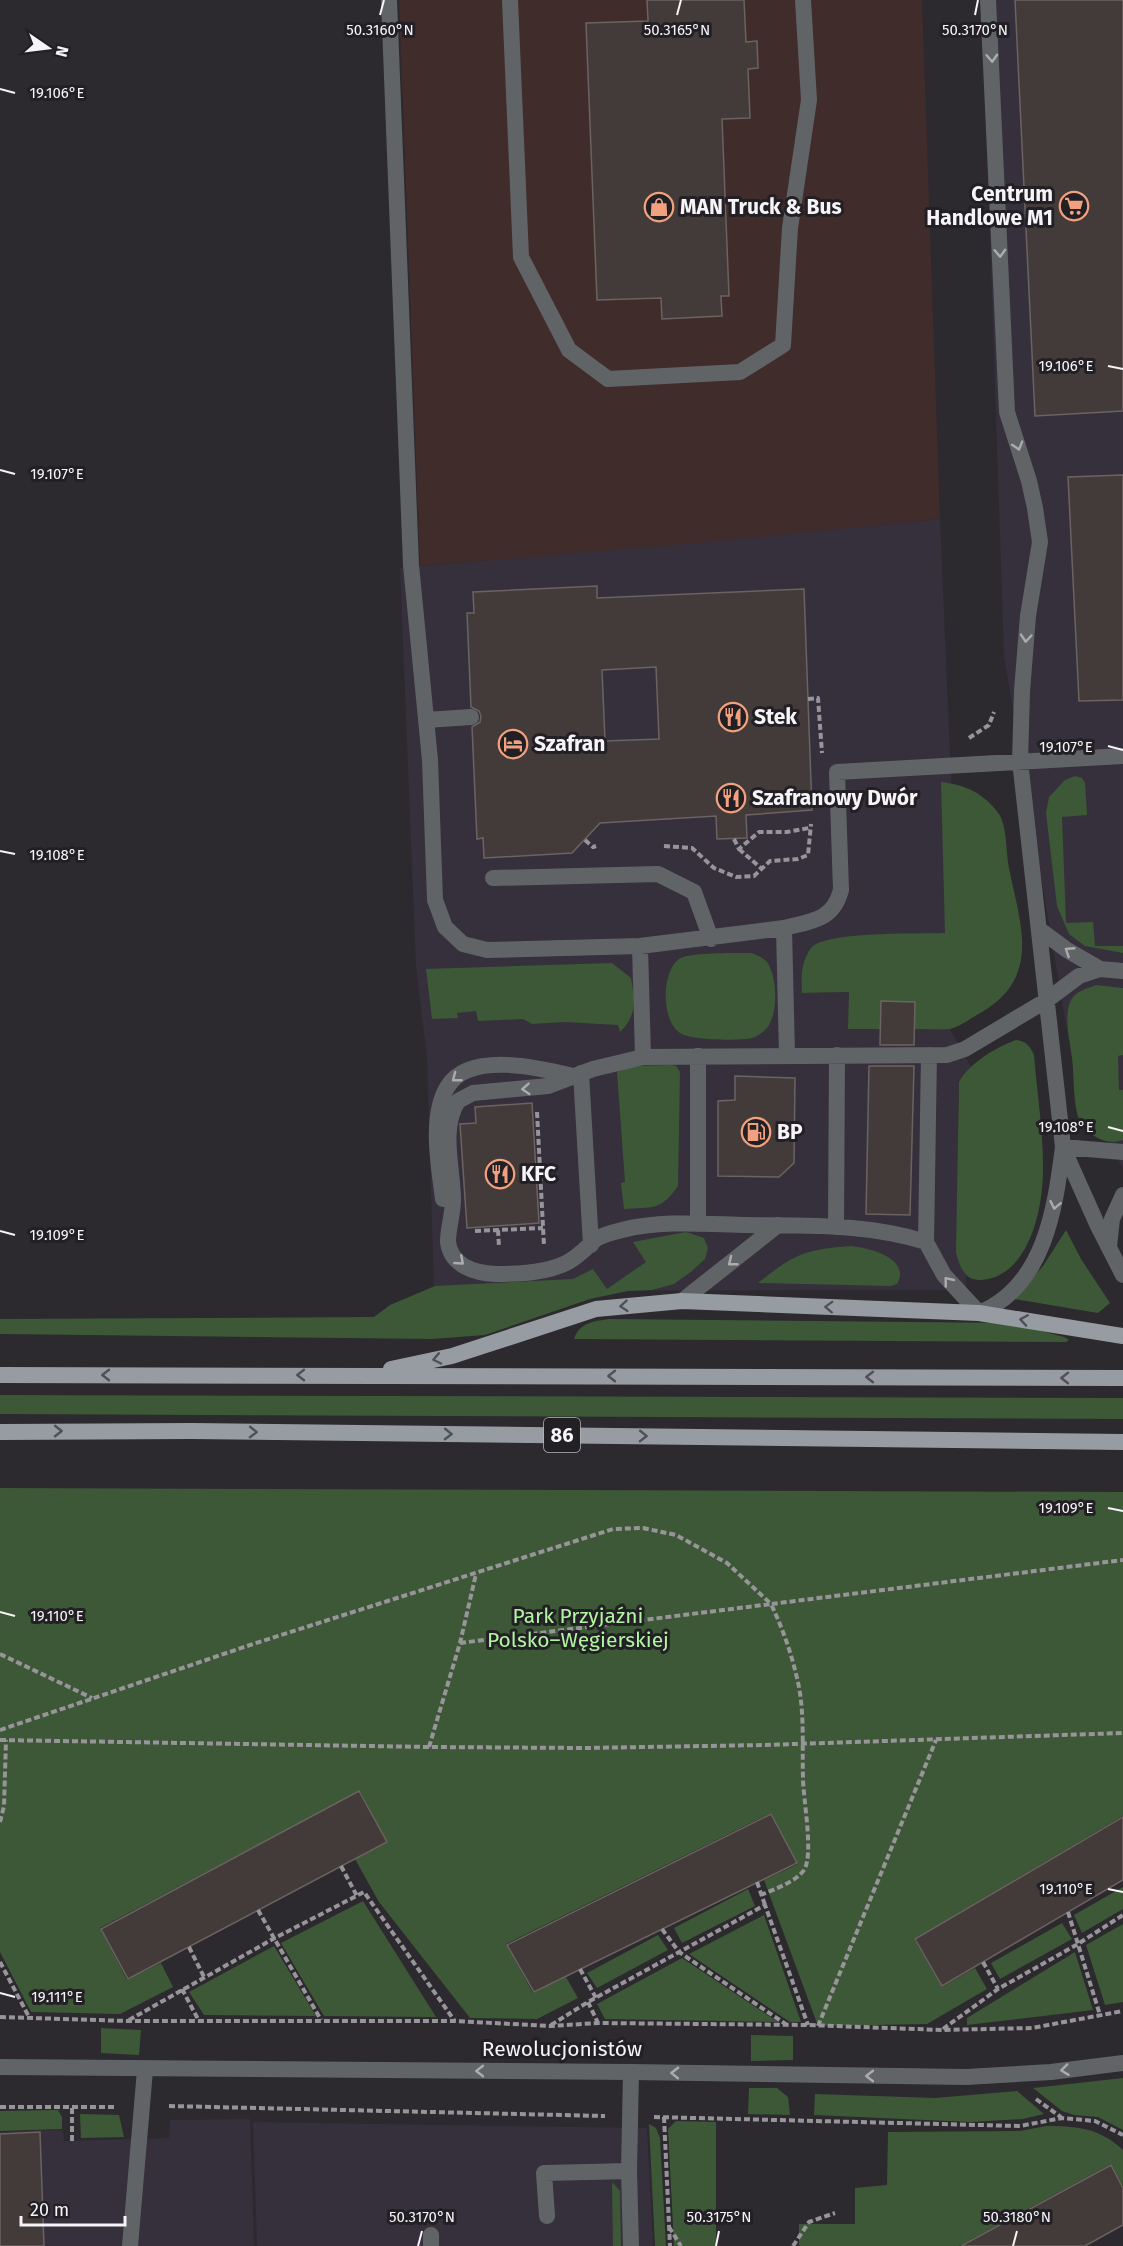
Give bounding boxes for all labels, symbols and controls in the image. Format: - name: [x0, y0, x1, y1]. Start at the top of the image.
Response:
- north arrow: [18, 18, 78, 78]
- text: 50.3160°N: [346, 21, 414, 39]
- text: 50.3165°N: [644, 21, 710, 39]
- text: 50.3170°N: [942, 21, 1008, 39]
- text: N: [52, 44, 73, 59]
- one-way arrow: [986, 54, 999, 63]
- text: 19.106°E: [29, 84, 85, 102]
- place label: Centrum Handlowe M1: [926, 181, 1053, 231]
- supermarket icon: Centrum Handlowe M1: [1058, 190, 1090, 222]
- shop icon: MAN Truck & Bus: [643, 191, 675, 223]
- place label: MAN Truck & Bus: [680, 194, 842, 220]
- one-way arrow: [994, 249, 1007, 258]
- text: 19.106°E: [1038, 357, 1094, 375]
- one-way arrow: [1011, 440, 1023, 451]
- text: 19.107°E: [30, 465, 84, 483]
- one-way arrow: [1020, 633, 1033, 642]
- restaurant icon: Stek: [717, 701, 749, 733]
- place label: Stek: [754, 704, 797, 730]
- hotel icon: Szafran: [497, 728, 529, 760]
- place label: Szafran: [534, 731, 605, 757]
- text: 19.107°E: [1039, 738, 1093, 756]
- restaurant icon: Szafranowy Dwór: [715, 782, 747, 814]
- place label: Szafranowy Dwór: [752, 785, 918, 811]
- text: 19.108°E: [29, 846, 85, 864]
- one-way arrow: [1065, 947, 1076, 958]
- one-way arrow: [452, 1071, 463, 1082]
- one-way arrow: [521, 1082, 530, 1095]
- fuel station icon: BP: [740, 1116, 772, 1148]
- text: 19.108°E: [1038, 1118, 1094, 1136]
- place label: BP: [777, 1119, 803, 1145]
- restaurant icon: KFC: [484, 1158, 516, 1190]
- place label: KFC: [521, 1161, 556, 1187]
- one-way arrow: [1049, 1200, 1062, 1210]
- text: 19.109°E: [30, 1226, 84, 1244]
- one-way arrow: [453, 1254, 464, 1265]
- one-way arrow: [727, 1254, 738, 1265]
- one-way arrow: [945, 1276, 956, 1287]
- one-way arrow: [619, 1299, 628, 1312]
- one-way arrow: [825, 1300, 834, 1313]
- one-way arrow: [1019, 1314, 1028, 1326]
- one-way arrow: [432, 1352, 442, 1365]
- one-way arrow: [102, 1369, 111, 1381]
- one-way arrow: [297, 1369, 306, 1381]
- one-way arrow: [607, 1370, 616, 1382]
- one-way arrow: [865, 1371, 874, 1383]
- one-way arrow: [1060, 1371, 1069, 1384]
- road number: 86: [544, 1418, 580, 1452]
- one-way arrow: [54, 1425, 63, 1437]
- one-way arrow: [249, 1426, 258, 1438]
- one-way arrow: [444, 1428, 453, 1440]
- one-way arrow: [639, 1430, 648, 1442]
- text: 19.109°E: [1039, 1499, 1093, 1517]
- park label: Park Przyjaźni Polsko–Węgierskiej: [487, 1603, 669, 1653]
- text: 19.110°E: [30, 1607, 84, 1625]
- text: 19.110°E: [1039, 1880, 1093, 1898]
- text: 19.111°E: [31, 1988, 83, 2006]
- street label: Rewolucjonistów: [482, 2036, 642, 2062]
- one-way arrow: [1060, 2063, 1070, 2076]
- one-way arrow: [476, 2065, 485, 2077]
- one-way arrow: [671, 2067, 680, 2079]
- one-way arrow: [866, 2070, 875, 2082]
- scale bar: [21, 2189, 124, 2227]
- text: 20 m: [30, 2199, 69, 2221]
- text: 50.3170°N: [389, 2208, 455, 2226]
- text: 50.3175°N: [686, 2208, 752, 2226]
- text: 50.3180°N: [983, 2208, 1051, 2226]

